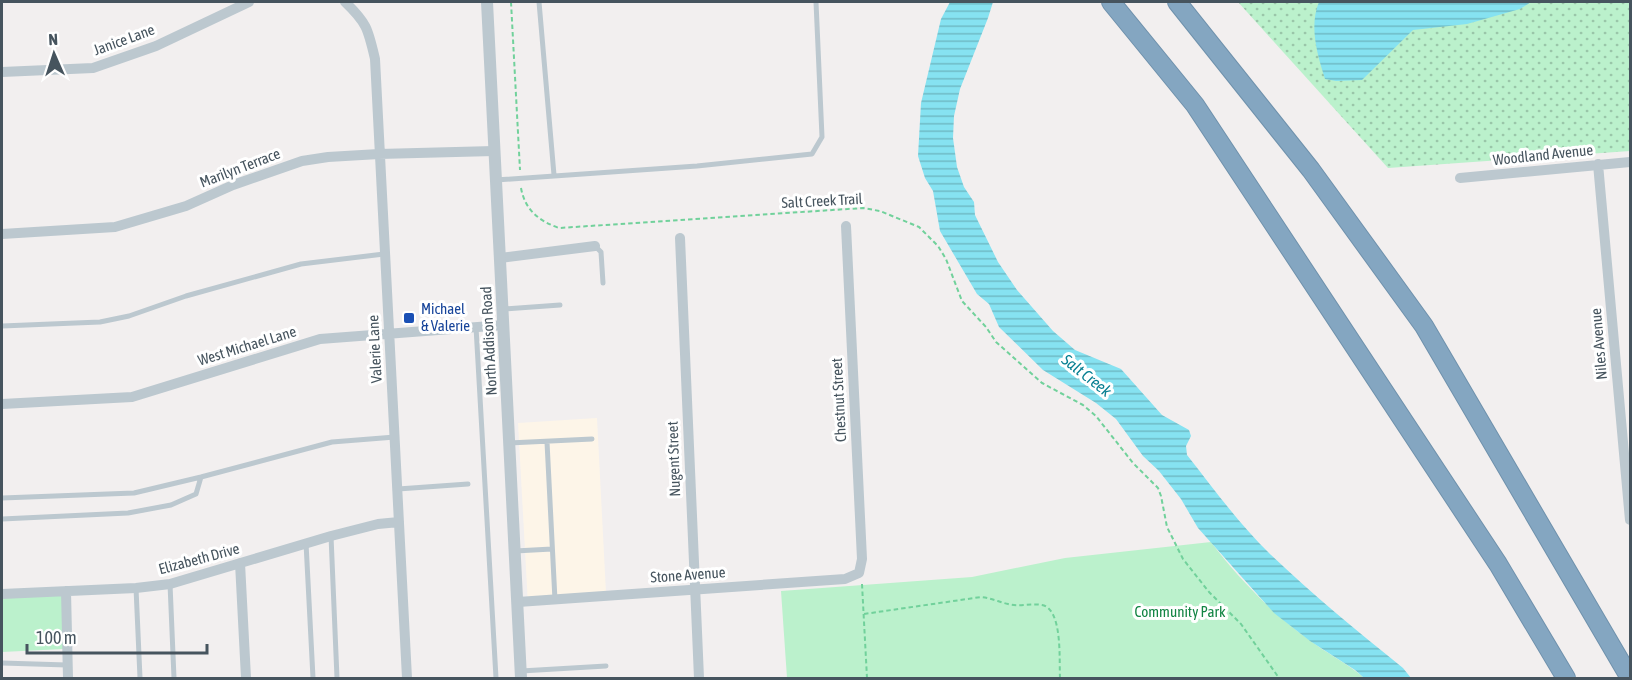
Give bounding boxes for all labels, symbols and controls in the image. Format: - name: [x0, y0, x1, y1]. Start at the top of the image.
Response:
- street label: Janice Lane: [91, 21, 157, 58]
- north arrow: [24, 24, 84, 84]
- text: N: [48, 30, 58, 48]
- street label: Woodland Avenue: [1492, 141, 1594, 168]
- street label: Marilyn Terrace: [197, 144, 283, 191]
- street label: Salt Creek Trail: [781, 190, 863, 211]
- street label: North Addison Road: [477, 286, 500, 396]
- place label: Michael & Valerie: [421, 300, 470, 334]
- street label: Niles Avenue: [1587, 307, 1610, 381]
- marker: Michael & Valerie: [402, 311, 416, 325]
- street label: Valerie Lane: [364, 314, 385, 383]
- street label: West Michael Lane: [196, 322, 298, 369]
- water label: Salt Creek: [1058, 349, 1116, 401]
- street label: Chestnut Street: [828, 358, 849, 443]
- street label: Nugent Street: [664, 421, 683, 497]
- street label: Elizabeth Drive: [157, 540, 241, 577]
- street label: Stone Avenue: [650, 563, 726, 586]
- park label: Community Park: [1135, 603, 1226, 620]
- scale bar: [27, 617, 207, 655]
- text: 100 m: [36, 627, 77, 648]

